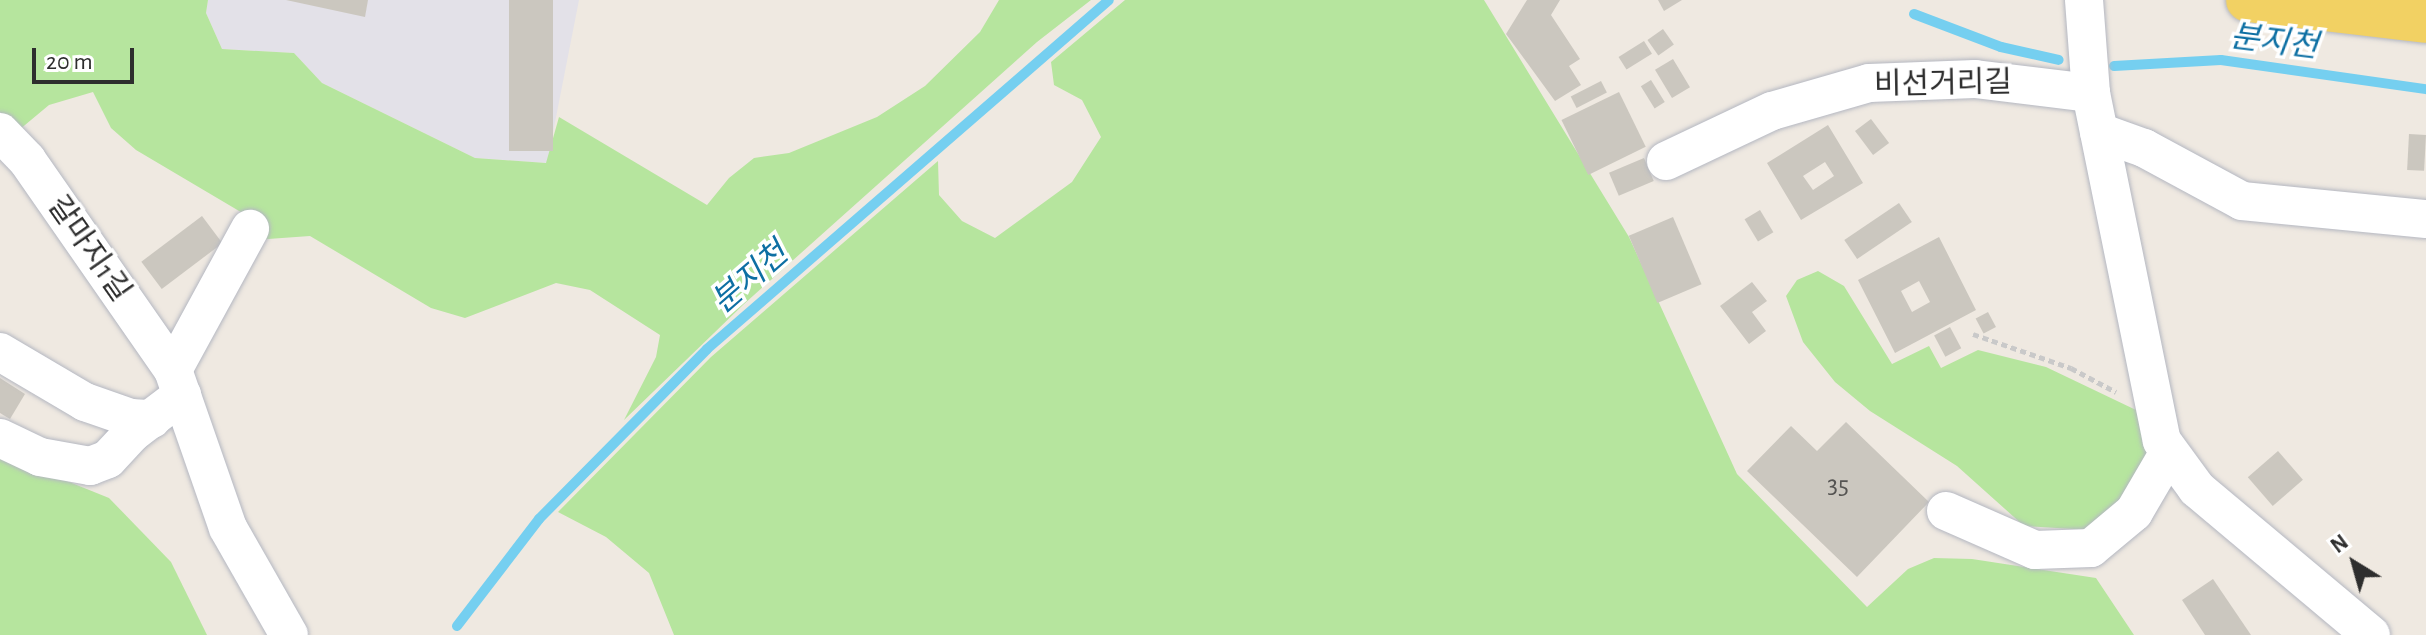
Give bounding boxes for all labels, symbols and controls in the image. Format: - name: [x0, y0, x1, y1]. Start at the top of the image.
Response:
- water label: 분지천: [2228, 18, 2320, 66]
- scale bar: [36, 32, 138, 82]
- text: 20 m: [46, 50, 93, 74]
- street label: 비선거리길: [1874, 65, 2012, 103]
- street label: 갈마지1길: [40, 189, 138, 309]
- water label: 분지천: [704, 235, 796, 321]
- house number: 35: [1827, 470, 1849, 502]
- north arrow: [2314, 523, 2394, 603]
- text: N: [2327, 530, 2352, 557]

